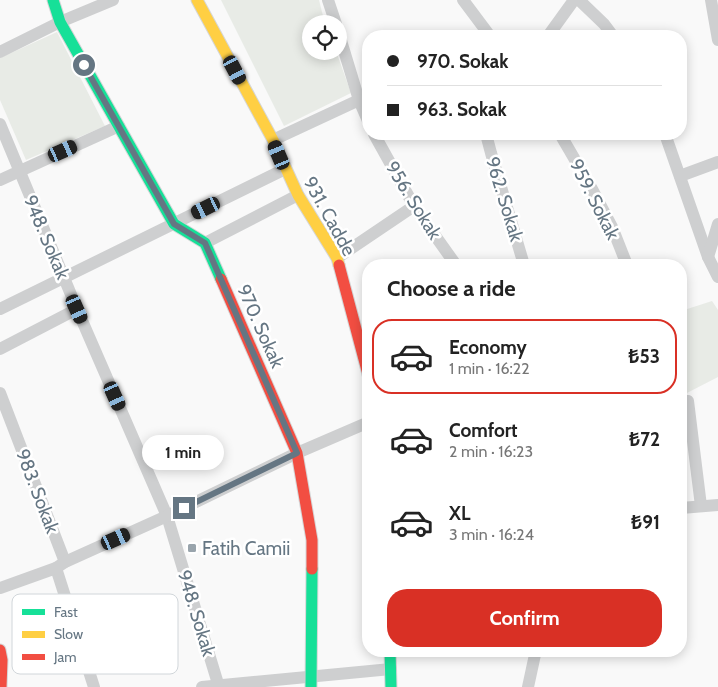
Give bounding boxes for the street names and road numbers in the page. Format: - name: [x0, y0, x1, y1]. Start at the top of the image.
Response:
- street label: 962. Sokak: [481, 154, 528, 245]
- street label: 959. Sokak: [564, 155, 625, 244]
- street label: 956. Sokak: [381, 157, 447, 244]
- street label: 931. Cadde: [298, 173, 361, 260]
- street label: 948. Sokak: [19, 192, 75, 283]
- street label: 970. Sokak: [232, 281, 289, 372]
- street label: 983. Sokak: [11, 446, 64, 537]
- street label: 948. Sokak: [172, 567, 221, 660]

